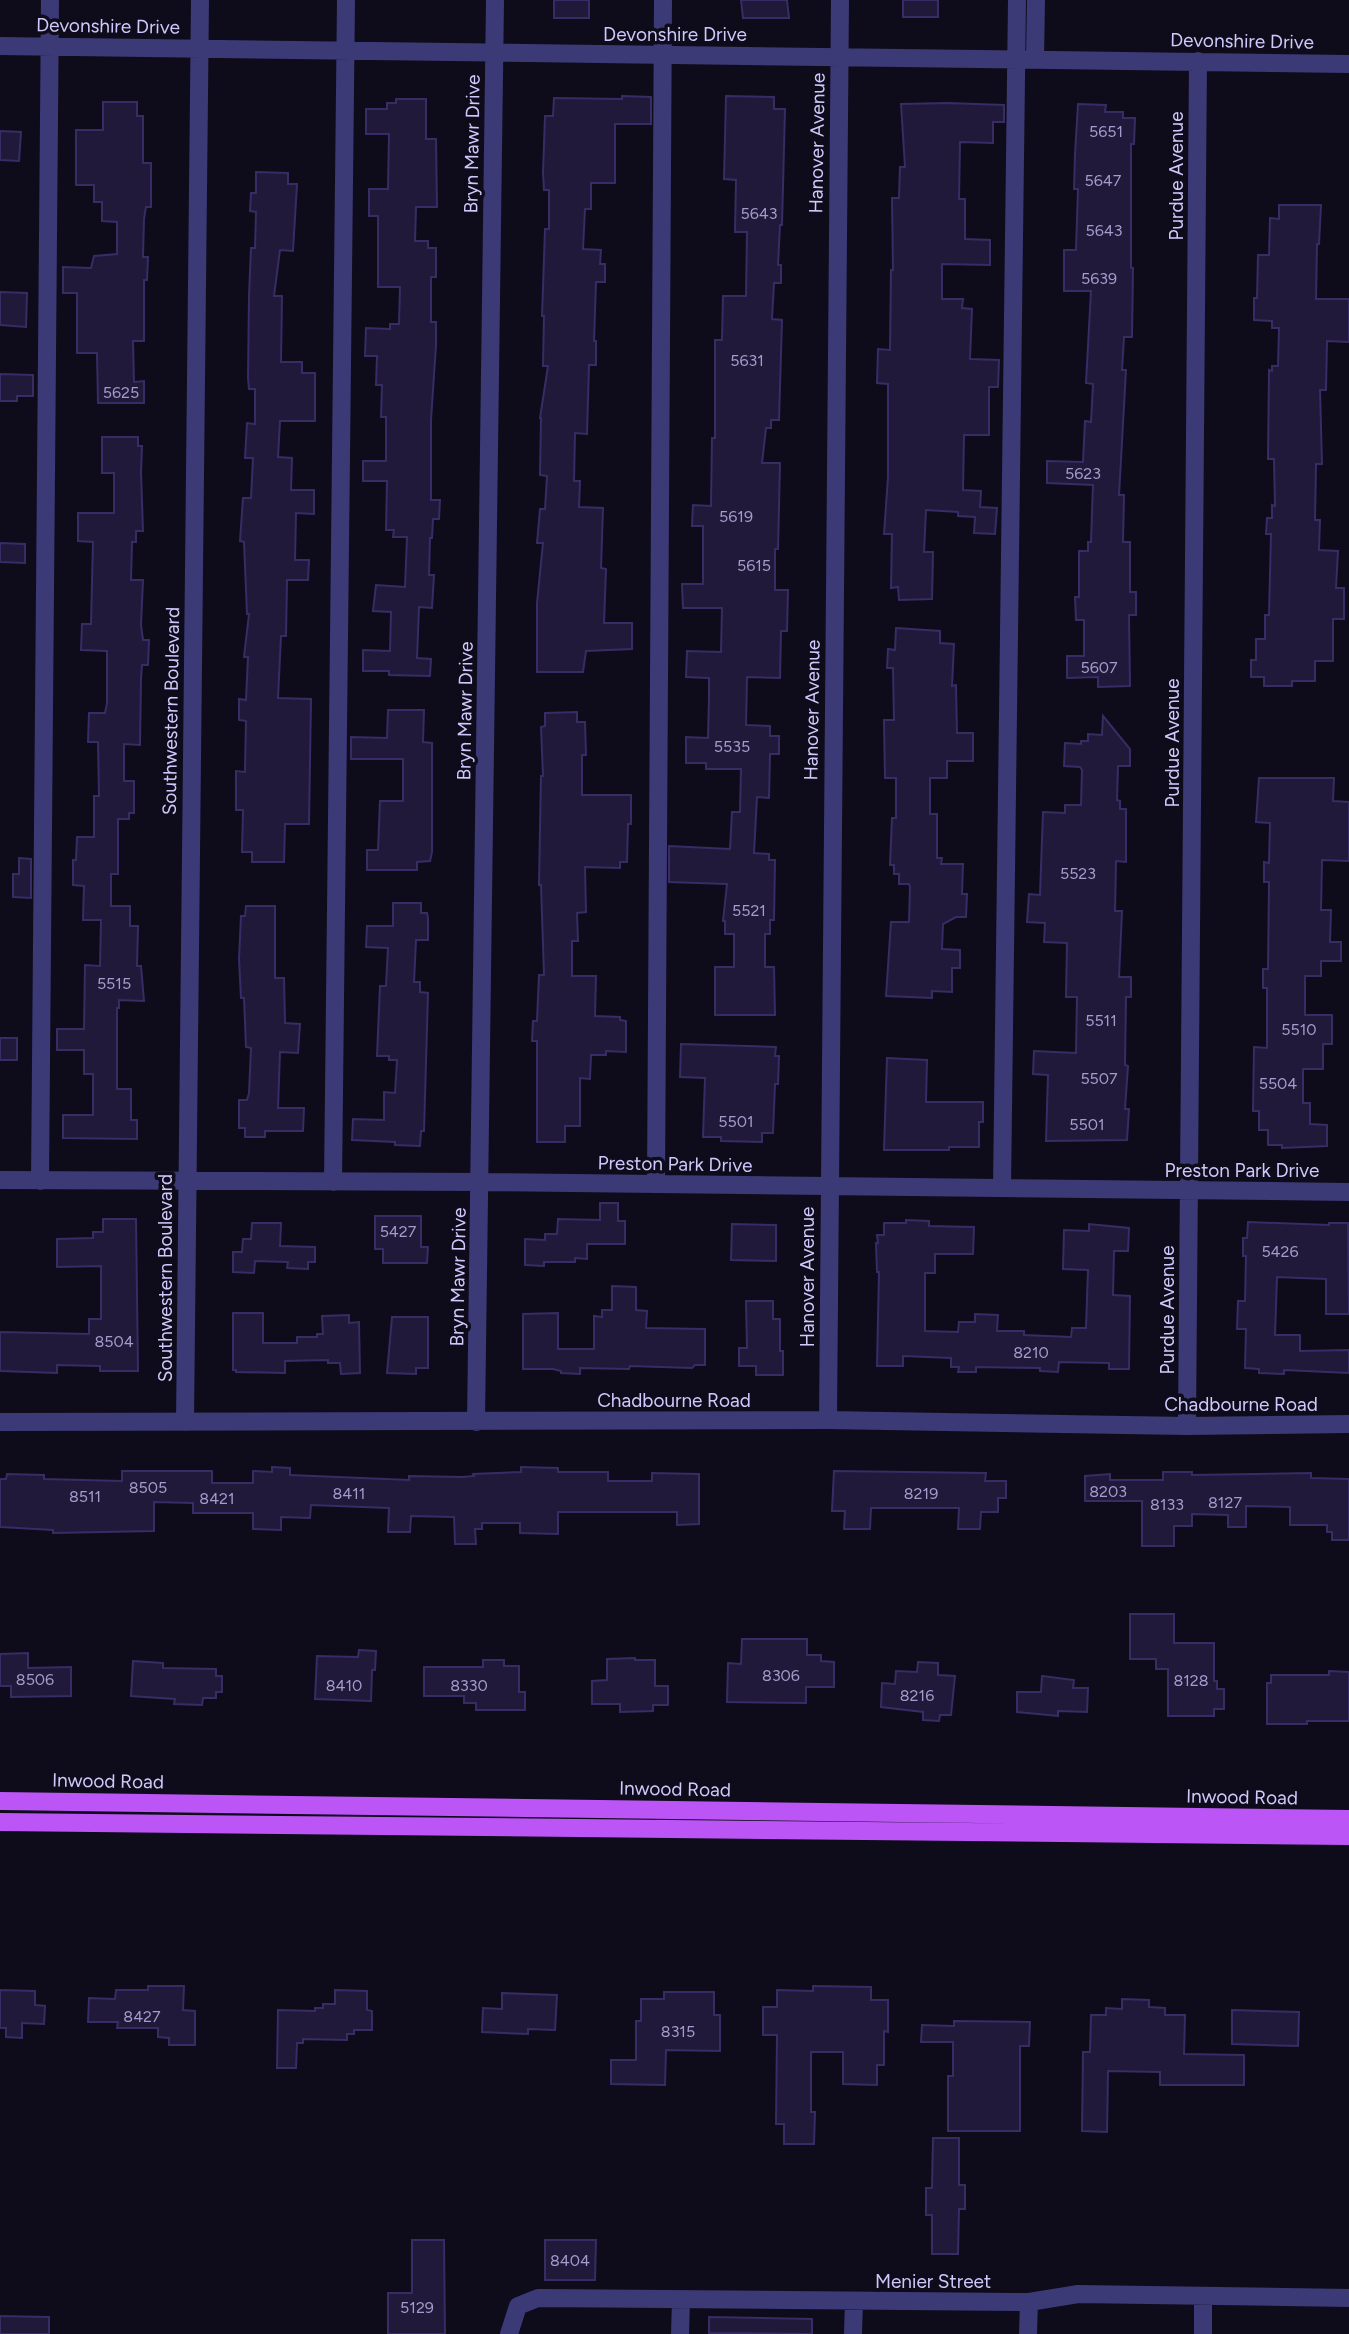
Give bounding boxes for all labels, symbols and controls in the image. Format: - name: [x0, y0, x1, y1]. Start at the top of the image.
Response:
- street label: Devonshire Drive: [36, 13, 180, 39]
- street label: Devonshire Drive: [603, 23, 747, 46]
- street label: Devonshire Drive: [1170, 28, 1314, 54]
- street label: Hanover Avenue: [804, 72, 830, 214]
- street label: Bryn Mawr Drive: [459, 74, 485, 214]
- street label: Purdue Avenue: [1165, 111, 1188, 241]
- house number: 5651: [1089, 122, 1123, 141]
- house number: 5647: [1085, 171, 1122, 190]
- house number: 5643: [741, 204, 777, 223]
- house number: 5643: [1086, 221, 1122, 240]
- house number: 5639: [1081, 269, 1117, 288]
- house number: 5631: [730, 351, 764, 370]
- house number: 5625: [103, 383, 139, 402]
- house number: 5623: [1065, 464, 1101, 483]
- house number: 5619: [719, 507, 753, 526]
- house number: 5615: [737, 556, 771, 575]
- street label: Southwestern Boulevard: [158, 607, 184, 815]
- street label: Hanover Avenue: [799, 639, 825, 781]
- street label: Bryn Mawr Drive: [452, 641, 478, 781]
- house number: 5607: [1080, 658, 1118, 677]
- street label: Purdue Avenue: [1161, 678, 1184, 808]
- house number: 5535: [714, 737, 750, 756]
- house number: 5523: [1060, 864, 1096, 883]
- house number: 5521: [732, 901, 766, 920]
- house number: 5515: [97, 974, 131, 993]
- house number: 5511: [1085, 1011, 1117, 1030]
- house number: 5510: [1281, 1020, 1317, 1039]
- house number: 5507: [1080, 1069, 1118, 1088]
- house number: 5504: [1259, 1074, 1297, 1093]
- house number: 5501: [718, 1112, 754, 1131]
- house number: 5501: [1069, 1115, 1105, 1134]
- street label: Preston Park Drive: [597, 1151, 753, 1177]
- street label: Preston Park Drive: [1165, 1159, 1319, 1182]
- street label: Southwestern Boulevard: [154, 1174, 177, 1382]
- street label: Bryn Mawr Drive: [445, 1207, 471, 1347]
- street label: Hanover Avenue: [796, 1207, 819, 1347]
- house number: 5427: [380, 1222, 417, 1241]
- house number: 5426: [1261, 1242, 1299, 1261]
- street label: Purdue Avenue: [1156, 1245, 1179, 1375]
- house number: 8504: [94, 1332, 134, 1351]
- house number: 8210: [1013, 1343, 1049, 1362]
- street label: Chadbourne Road: [597, 1389, 751, 1412]
- street label: Chadbourne Road: [1164, 1393, 1318, 1416]
- house number: 8505: [129, 1478, 167, 1497]
- house number: 8203: [1089, 1482, 1127, 1501]
- house number: 8411: [333, 1484, 365, 1503]
- house number: 8219: [904, 1484, 938, 1503]
- house number: 8511: [69, 1487, 101, 1506]
- house number: 8421: [199, 1489, 235, 1508]
- house number: 8127: [1208, 1493, 1242, 1512]
- house number: 8133: [1150, 1495, 1184, 1514]
- house number: 8306: [762, 1666, 800, 1685]
- house number: 8506: [16, 1670, 54, 1689]
- house number: 8128: [1173, 1671, 1209, 1690]
- house number: 8410: [326, 1676, 362, 1695]
- house number: 8330: [450, 1676, 488, 1695]
- house number: 8216: [900, 1686, 934, 1705]
- street label: Inwood Road: [52, 1769, 164, 1793]
- street label: Inwood Road: [619, 1777, 731, 1801]
- street label: Inwood Road: [1186, 1785, 1298, 1809]
- house number: 8427: [123, 2007, 161, 2026]
- house number: 8315: [661, 2022, 695, 2041]
- house number: 8404: [550, 2251, 590, 2270]
- street label: Menier Street: [875, 2270, 991, 2293]
- house number: 5129: [400, 2298, 434, 2317]

